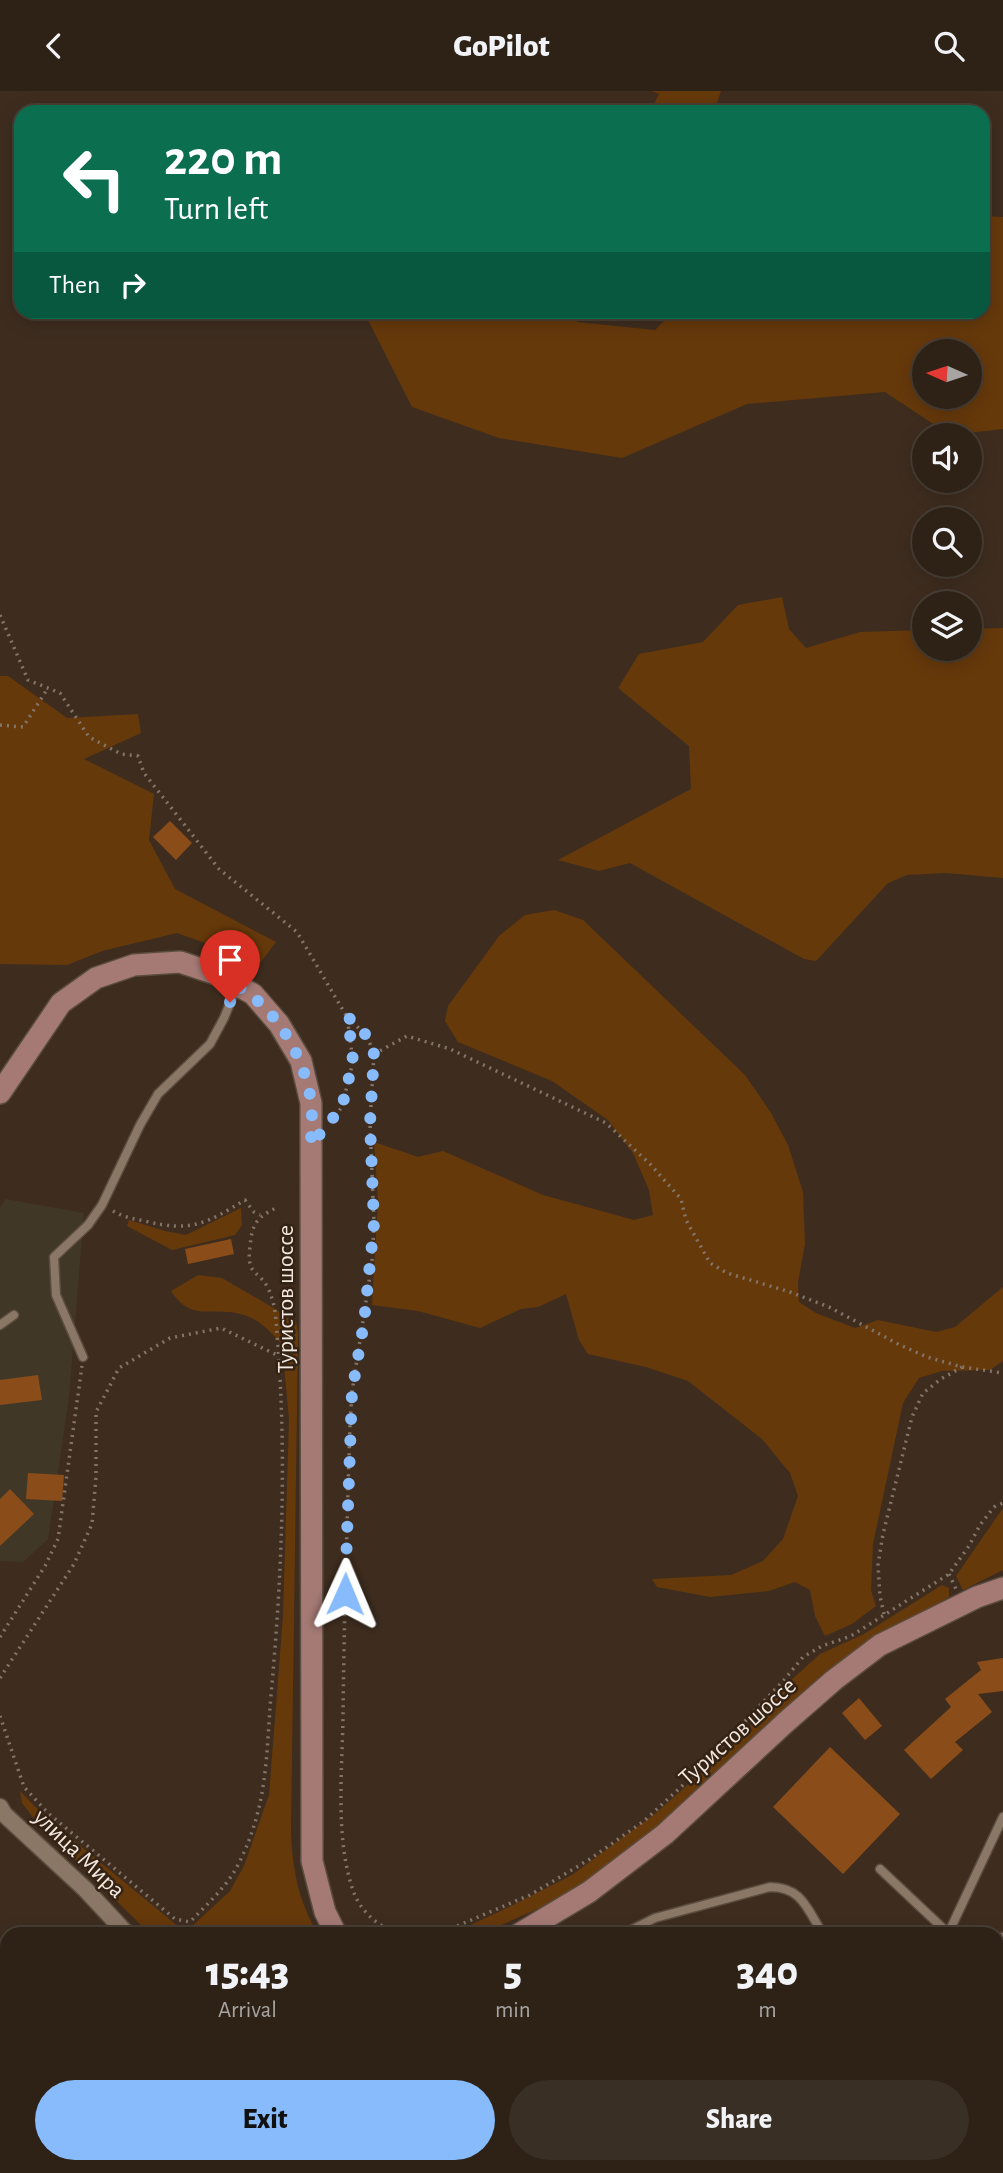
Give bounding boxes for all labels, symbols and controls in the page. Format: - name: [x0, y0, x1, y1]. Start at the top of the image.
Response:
- icon: back: [35, 27, 73, 65]
- icon: search: [930, 27, 968, 65]
- text: GoPilot: [453, 30, 550, 62]
- icon: left: [49, 133, 140, 224]
- text: 220 m: [164, 135, 283, 184]
- text: Turn left: [164, 193, 268, 225]
- icon: right: [114, 266, 152, 304]
- text: Then: [49, 272, 100, 298]
- north arrow: [912, 339, 982, 409]
- map controls: [912, 339, 982, 661]
- button: sound: [912, 423, 982, 493]
- button: search: [912, 507, 982, 577]
- button: layers: [912, 591, 982, 661]
- pin: [200, 930, 260, 1002]
- icon: arrive: [211, 941, 249, 979]
- street label: Туристов шоссе: [274, 1225, 298, 1373]
- position arrow: [308, 1557, 382, 1631]
- street label: Туристов шоссе: [675, 1673, 801, 1791]
- street label: улица Мира: [28, 1804, 129, 1903]
- text: 15:43: [206, 1951, 289, 1993]
- text: 5: [504, 1951, 522, 1993]
- text: 340: [736, 1951, 798, 1993]
- text: Arrival: [218, 1999, 277, 2022]
- text: min: [495, 1999, 531, 2022]
- text: m: [758, 1999, 777, 2022]
- button: Exit: [35, 2080, 495, 2160]
- button: Share: [509, 2080, 969, 2160]

